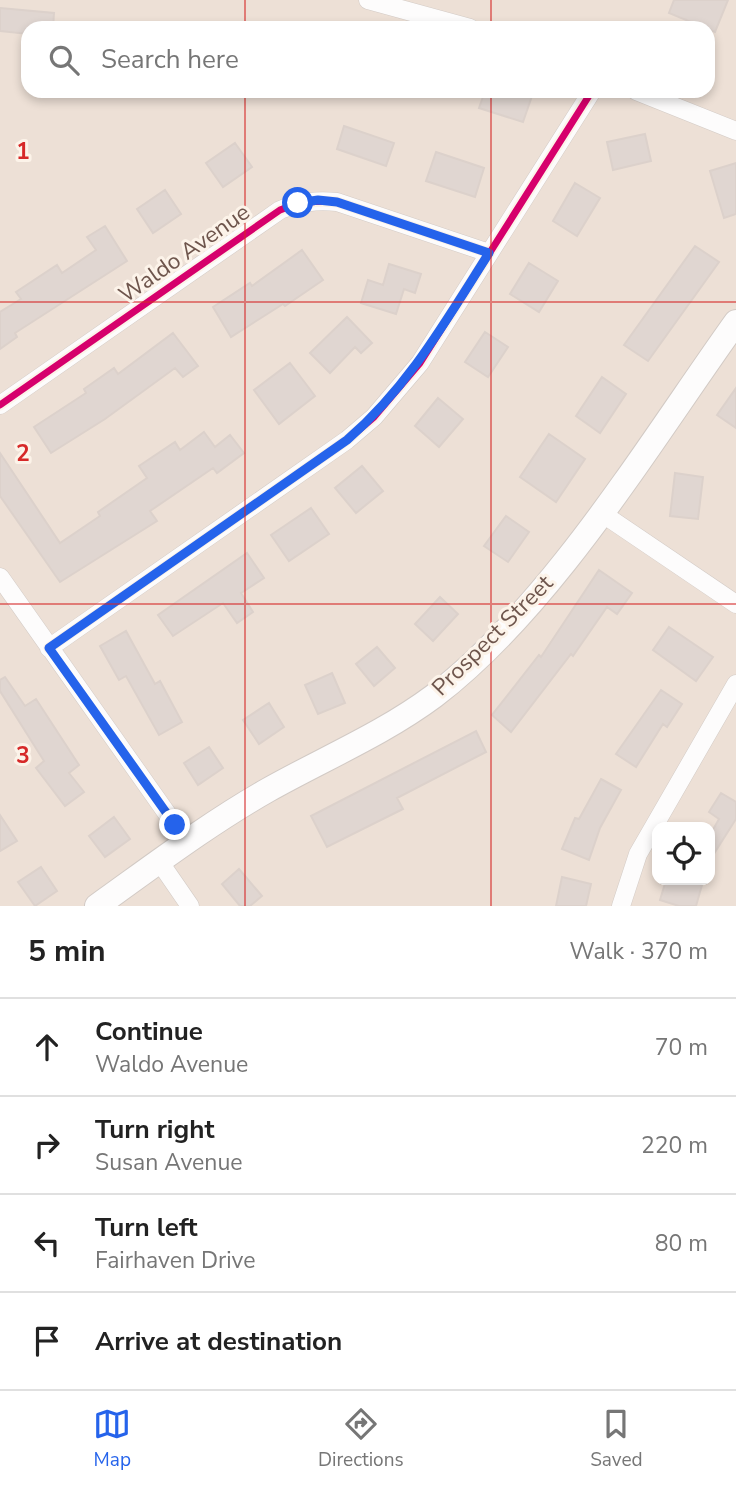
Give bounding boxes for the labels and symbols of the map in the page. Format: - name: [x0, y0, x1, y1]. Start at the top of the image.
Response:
- text: 1: [16, 136, 30, 167]
- route start: [282, 187, 313, 218]
- street label: Waldo Avenue: [113, 197, 256, 310]
- text: 2: [16, 438, 30, 469]
- street label: Prospect Street: [425, 567, 560, 703]
- text: 3: [16, 740, 30, 771]
- route end: [159, 809, 190, 840]

